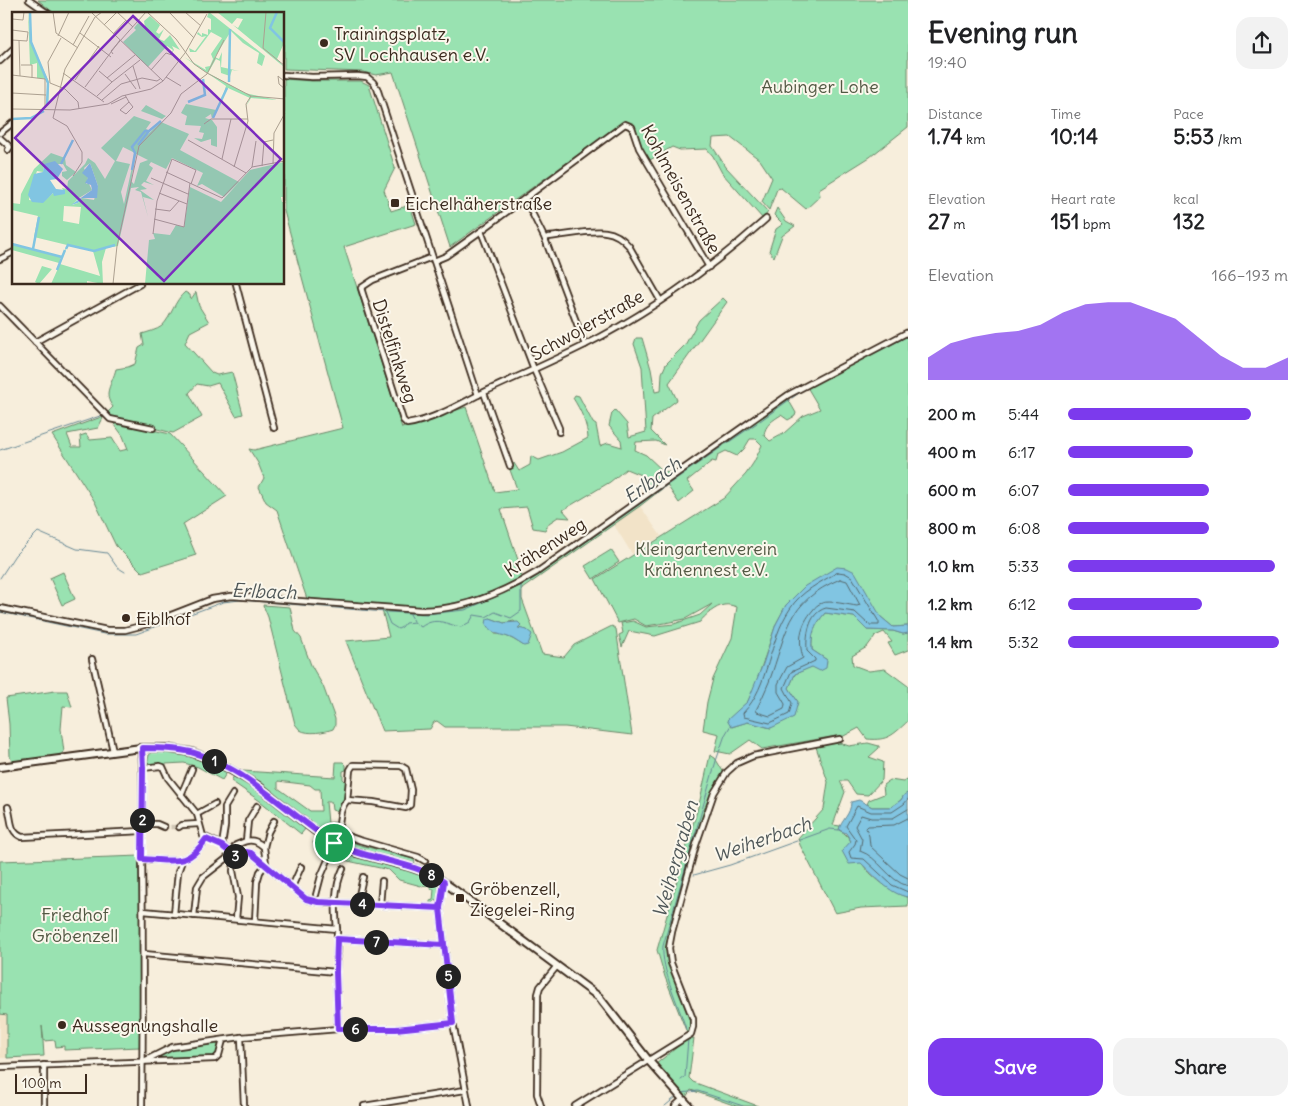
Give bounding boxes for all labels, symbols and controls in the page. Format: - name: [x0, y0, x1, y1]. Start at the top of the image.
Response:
- inset map: [12, 12, 285, 285]
- text: Evening run: [928, 15, 1078, 51]
- button: share: [1236, 17, 1288, 69]
- place label: Trainingsplatz, SV Lochhausen e.V.: [334, 22, 489, 66]
- marker: Trainingsplatz, SV Lochhausen e.V.: [318, 37, 330, 49]
- text: 19:40: [928, 52, 967, 72]
- park label: Aubinger Lohe: [761, 75, 879, 98]
- text: Distance: [928, 105, 983, 123]
- text: Time: [1051, 105, 1081, 123]
- text: Pace: [1173, 105, 1204, 123]
- street label: Kohlmeisenstraße: [636, 120, 726, 258]
- text: 1.74: [928, 123, 963, 150]
- text: 10:14: [1051, 123, 1098, 150]
- text: 5:53: [1173, 123, 1214, 150]
- text: km: [963, 130, 985, 148]
- text: /km: [1214, 130, 1242, 148]
- text: Elevation: [928, 190, 985, 208]
- text: Heart rate: [1051, 190, 1116, 208]
- text: kcal: [1173, 190, 1199, 208]
- place label: Eichelhäherstraße: [405, 192, 552, 215]
- marker: Eichelhäherstraße: [389, 197, 401, 209]
- text: 27: [928, 208, 950, 235]
- text: 151: [1051, 208, 1079, 235]
- text: 132: [1173, 208, 1205, 235]
- text: m: [950, 215, 965, 233]
- text: bpm: [1079, 215, 1111, 233]
- text: Elevation: [928, 265, 994, 285]
- text: 166–193 m: [1212, 265, 1288, 285]
- street label: Schwojerstraße: [526, 284, 648, 366]
- street label: Distelfinkweg: [367, 296, 423, 406]
- text: 200 m: [928, 404, 976, 424]
- text: 5:44: [1008, 404, 1039, 424]
- text: 400 m: [928, 442, 976, 462]
- text: 6:17: [1008, 442, 1035, 462]
- water label: Erlbach: [619, 451, 686, 508]
- text: 600 m: [928, 480, 976, 500]
- text: 6:07: [1008, 480, 1039, 500]
- street label: Krähenweg: [500, 512, 590, 582]
- text: 800 m: [928, 518, 976, 538]
- text: 6:08: [1008, 518, 1041, 538]
- park label: Kleingartenverein Krähennest e.V.: [635, 537, 777, 581]
- text: 1.0 km: [928, 556, 974, 576]
- text: 5:33: [1008, 556, 1039, 576]
- water label: Erlbach: [231, 578, 298, 604]
- text: 1.2 km: [928, 594, 972, 614]
- text: 6:12: [1008, 594, 1036, 614]
- place label: Eiblhof: [136, 607, 192, 630]
- marker: Eiblhof: [120, 612, 132, 624]
- text: 1.4 km: [928, 632, 973, 652]
- text: 5:32: [1008, 632, 1039, 652]
- pin: 1: [202, 748, 226, 774]
- text: 1: [212, 752, 217, 770]
- water label: Weihergraben: [647, 797, 703, 920]
- pin: 2: [130, 808, 154, 832]
- text: 2: [139, 811, 146, 829]
- water label: Weiherbach: [710, 811, 815, 867]
- pin: [313, 822, 355, 864]
- icon: arrive: [320, 829, 348, 857]
- pin: 3: [222, 844, 248, 868]
- text: 3: [232, 847, 239, 865]
- pin: 8: [418, 862, 444, 888]
- text: 8: [427, 866, 436, 884]
- place label: Gröbenzell, Ziegelei-Ring: [470, 877, 575, 921]
- pin: 4: [350, 892, 374, 916]
- marker: Gröbenzell, Ziegelei-Ring: [454, 892, 466, 904]
- text: 4: [358, 895, 367, 913]
- park label: Friedhof Gröbenzell: [32, 903, 118, 947]
- pin: 7: [364, 930, 388, 954]
- text: 7: [373, 933, 380, 951]
- pin: 5: [436, 964, 460, 988]
- text: 5: [444, 967, 453, 985]
- place label: Aussegnungshalle: [72, 1014, 218, 1037]
- pin: 6: [342, 1016, 368, 1042]
- marker: Aussegnungshalle: [56, 1019, 68, 1031]
- text: 6: [351, 1020, 360, 1038]
- button: Save: [928, 1038, 1103, 1096]
- button: Share: [1113, 1038, 1288, 1096]
- scale bar: [15, 1071, 88, 1094]
- text: 100 m: [22, 1074, 62, 1092]

